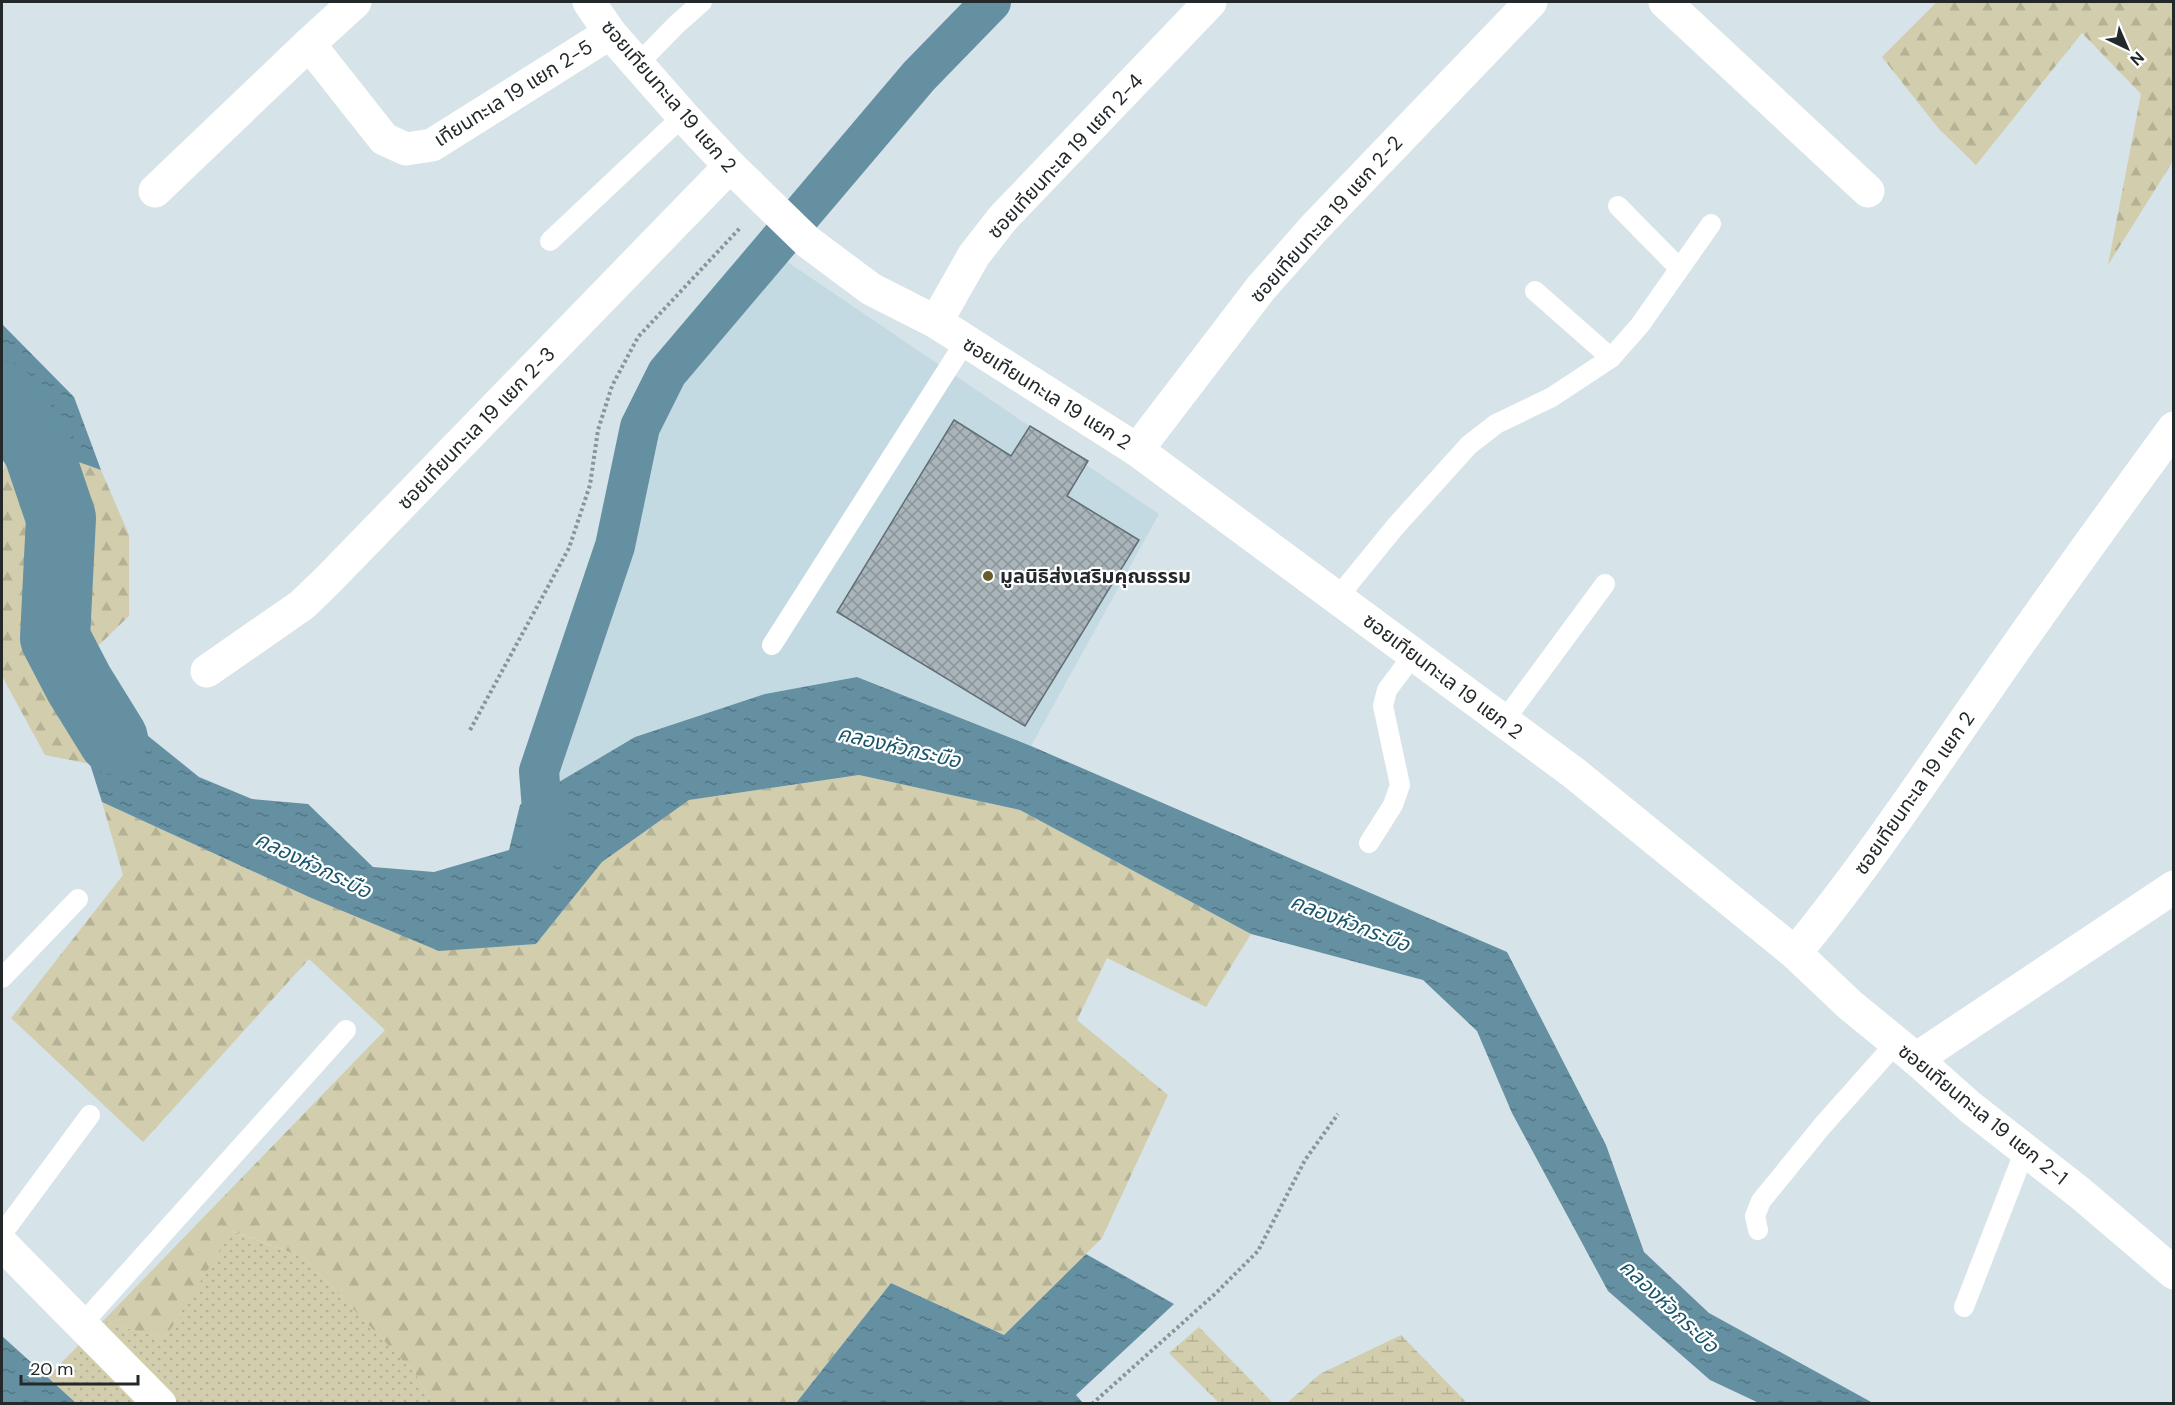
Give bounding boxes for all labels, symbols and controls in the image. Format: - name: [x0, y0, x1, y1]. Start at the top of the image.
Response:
- street label: ซอยเทียนทะเล 19 แยก 2: [596, 14, 742, 178]
- north arrow: [2097, 18, 2157, 78]
- street label: เทียนทะเล 19 แยก 2-5: [429, 34, 597, 152]
- text: N: [2126, 47, 2149, 70]
- street label: ซอยเทียนทะเล 19 แยก 2-4: [982, 68, 1148, 244]
- street label: ซอยเทียนทะเล 19 แยก 2-2: [1244, 130, 1408, 308]
- street label: ซอยเทียนทะเล 19 แยก 2: [958, 331, 1136, 455]
- street label: ซอยเทียนทะเล 19 แยก 2-3: [392, 341, 560, 515]
- place label: มูลนิธิส่งเสริมคุณธรรม: [1000, 563, 1191, 589]
- marker: มูลนิธิส่งเสริมคุณธรรม: [981, 569, 995, 583]
- street label: ซอยเทียนทะเล 19 แยก 2: [1358, 607, 1528, 745]
- street label: ซอยเทียนทะเล 19 แยก 2: [1848, 706, 1980, 880]
- water label: คลองหัวกระบือ: [835, 719, 964, 775]
- water label: คลองหัวกระบือ: [250, 825, 376, 906]
- water label: คลองหัวกระบือ: [1286, 887, 1415, 959]
- street label: ซอยเทียนทะเล 19 แยก 2-1: [1893, 1038, 2073, 1190]
- water label: คลองหัวกระบือ: [1614, 1253, 1725, 1360]
- scale bar: [21, 1348, 138, 1386]
- text: 20 m: [30, 1357, 73, 1381]

